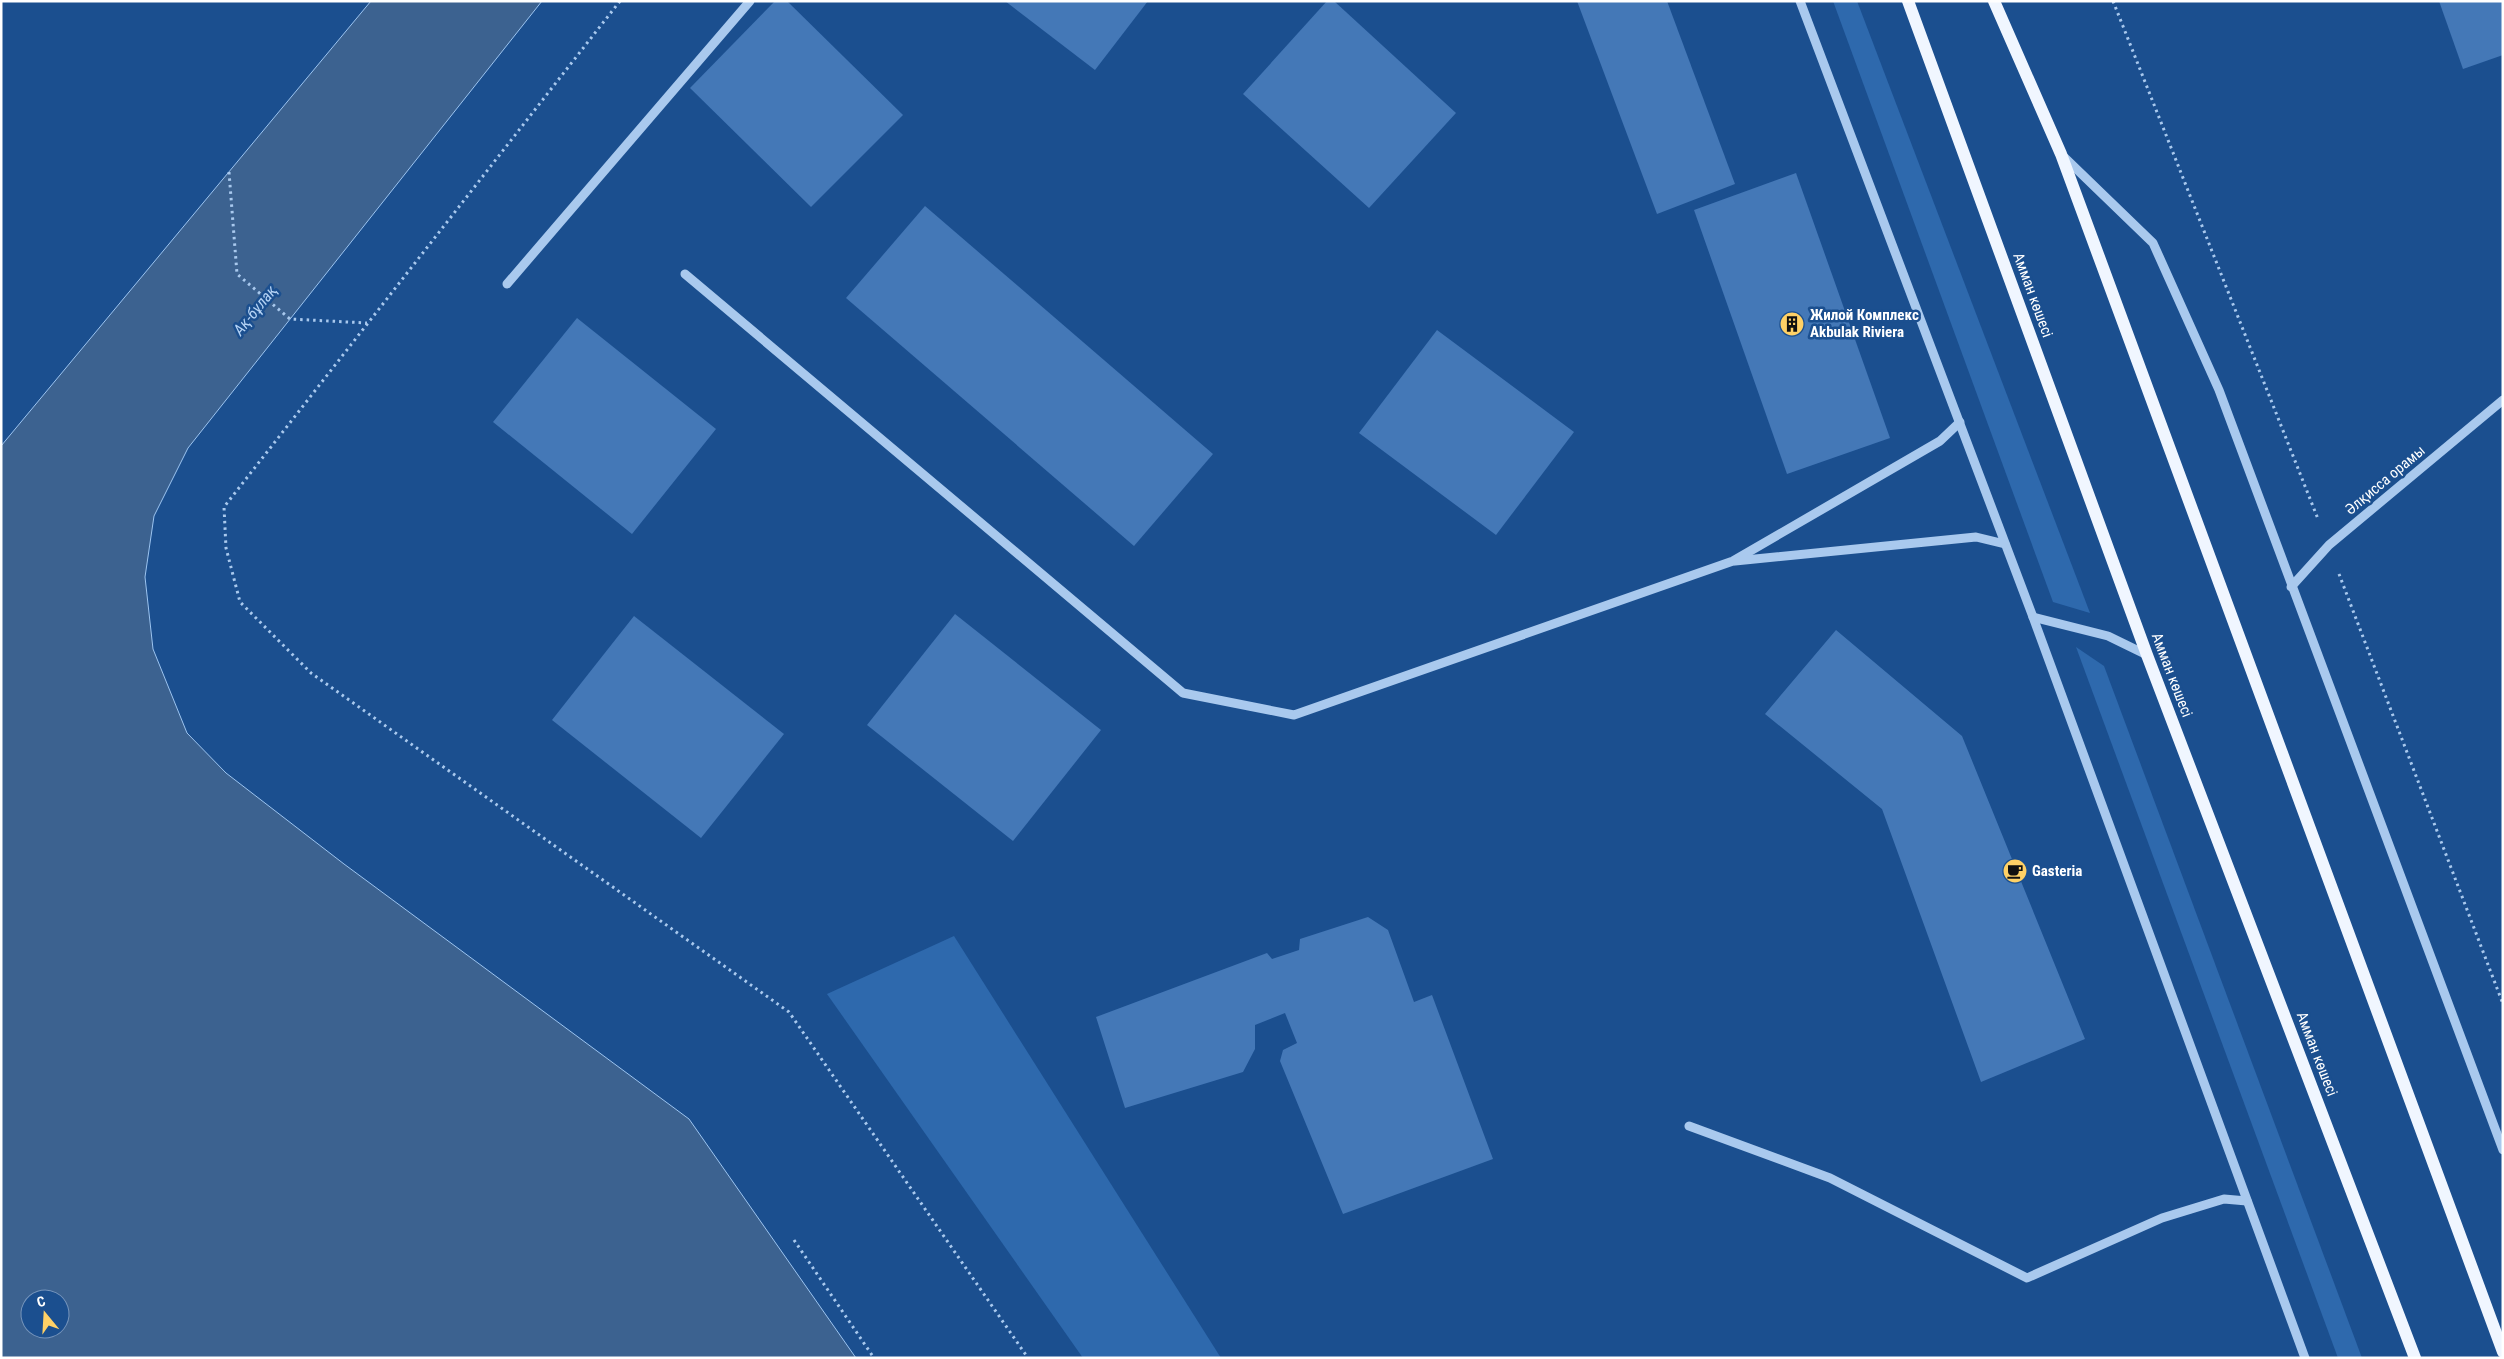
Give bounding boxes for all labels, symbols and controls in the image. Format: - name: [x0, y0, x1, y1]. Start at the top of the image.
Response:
- street label: Амман көшесі: [2009, 250, 2057, 340]
- water label: Ақ-бұлақ: [228, 281, 281, 340]
- place label: Жилой Комплекс Akbulak Riviera: [1810, 306, 1919, 341]
- building icon: Жилой Комплекс Akbulak Riviera: [1779, 311, 1805, 337]
- street label: Әлқисса орамы: [2341, 441, 2429, 519]
- street label: Амман көшесі: [2148, 630, 2196, 720]
- cafe icon: Gasteria: [2002, 858, 2028, 884]
- place label: Gasteria: [2032, 862, 2082, 880]
- street label: Амман көшесі: [2293, 1009, 2341, 1099]
- north arrow: [20, 1289, 70, 1339]
- text: С: [35, 1293, 47, 1310]

